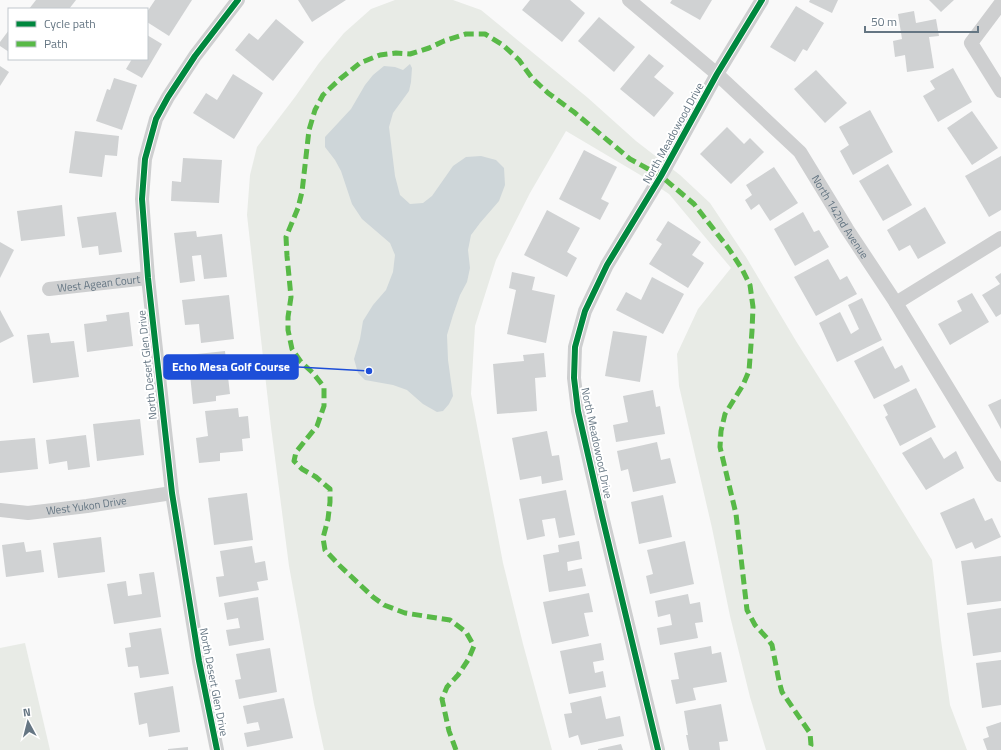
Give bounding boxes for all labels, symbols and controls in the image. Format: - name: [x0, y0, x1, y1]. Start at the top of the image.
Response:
- legend: [8, 8, 148, 60]
- scale bar: [865, 8, 978, 34]
- text: 50 m: [871, 12, 897, 31]
- text: Cycle path: [44, 14, 96, 33]
- text: Path: [44, 34, 68, 53]
- street label: North Meadowood Drive: [639, 79, 708, 186]
- street label: North 142nd Avenue: [808, 172, 873, 262]
- street label: West Agean Court: [56, 271, 141, 296]
- street label: North Desert Glen Drive: [133, 309, 161, 420]
- callout: Echo Mesa Golf Course: [164, 355, 298, 379]
- text: Echo Mesa Golf Course: [172, 357, 290, 376]
- street label: North Meadowood Drive: [577, 386, 617, 500]
- street label: West Yukon Drive: [45, 492, 128, 519]
- street label: North Desert Glen Drive: [196, 627, 232, 738]
- north arrow: [8, 702, 48, 742]
- text: N: [22, 704, 32, 720]

